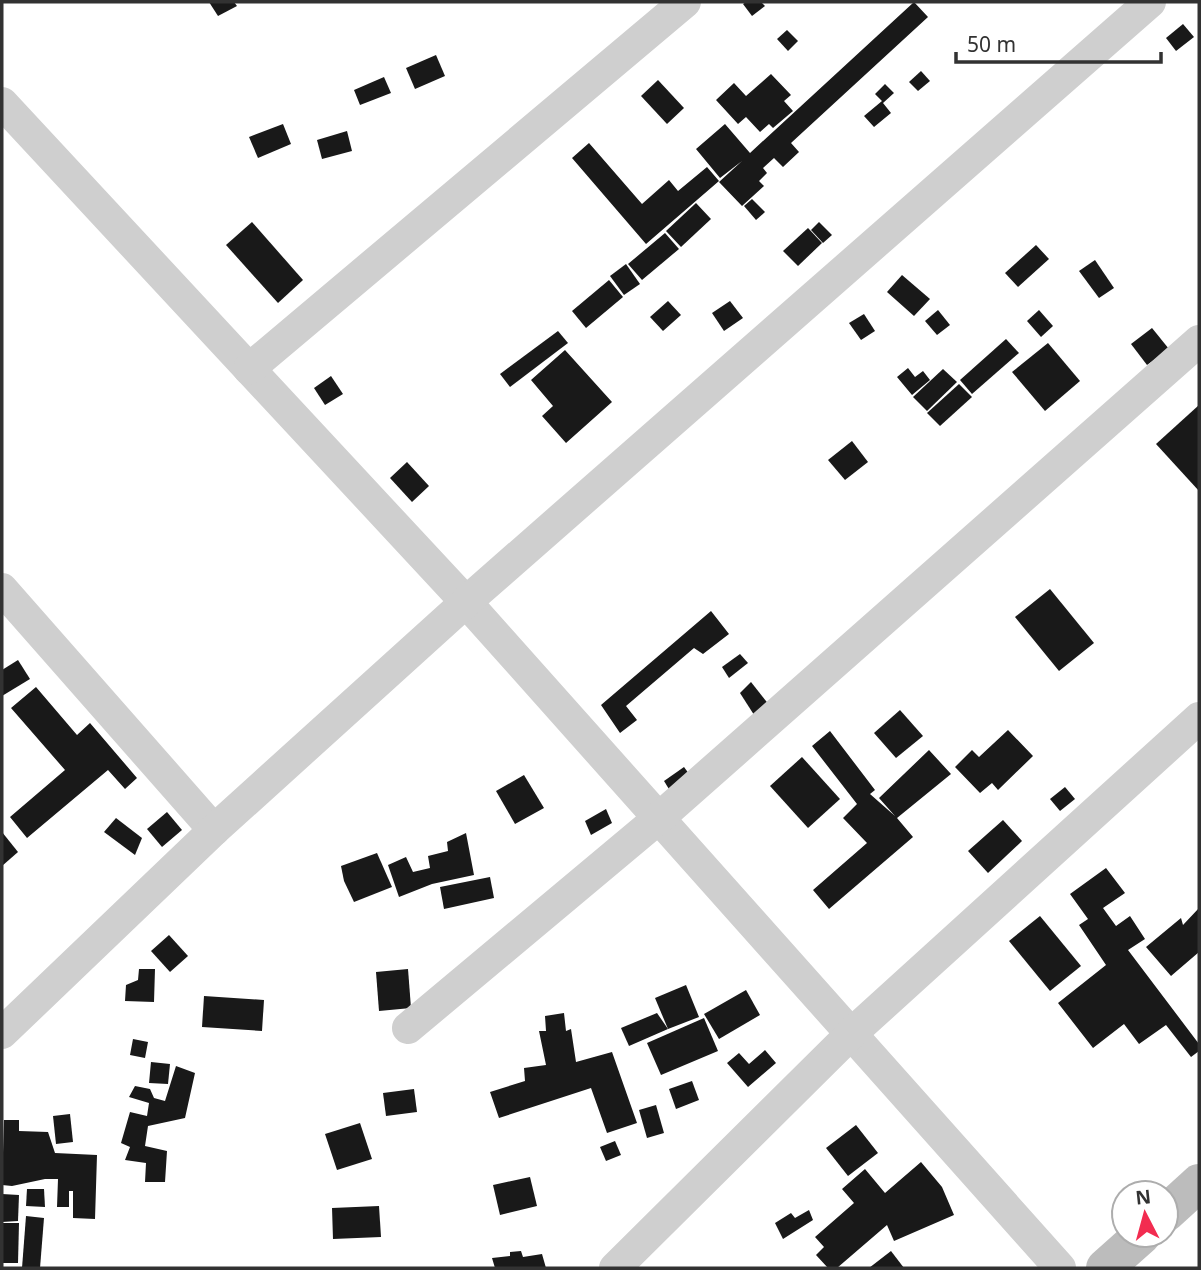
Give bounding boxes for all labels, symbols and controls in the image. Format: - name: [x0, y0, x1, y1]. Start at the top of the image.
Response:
- scale bar: [956, 21, 1161, 65]
- text: 50 m: [967, 30, 1016, 58]
- north arrow: [1110, 1179, 1180, 1249]
- text: N: [1134, 1183, 1152, 1211]

